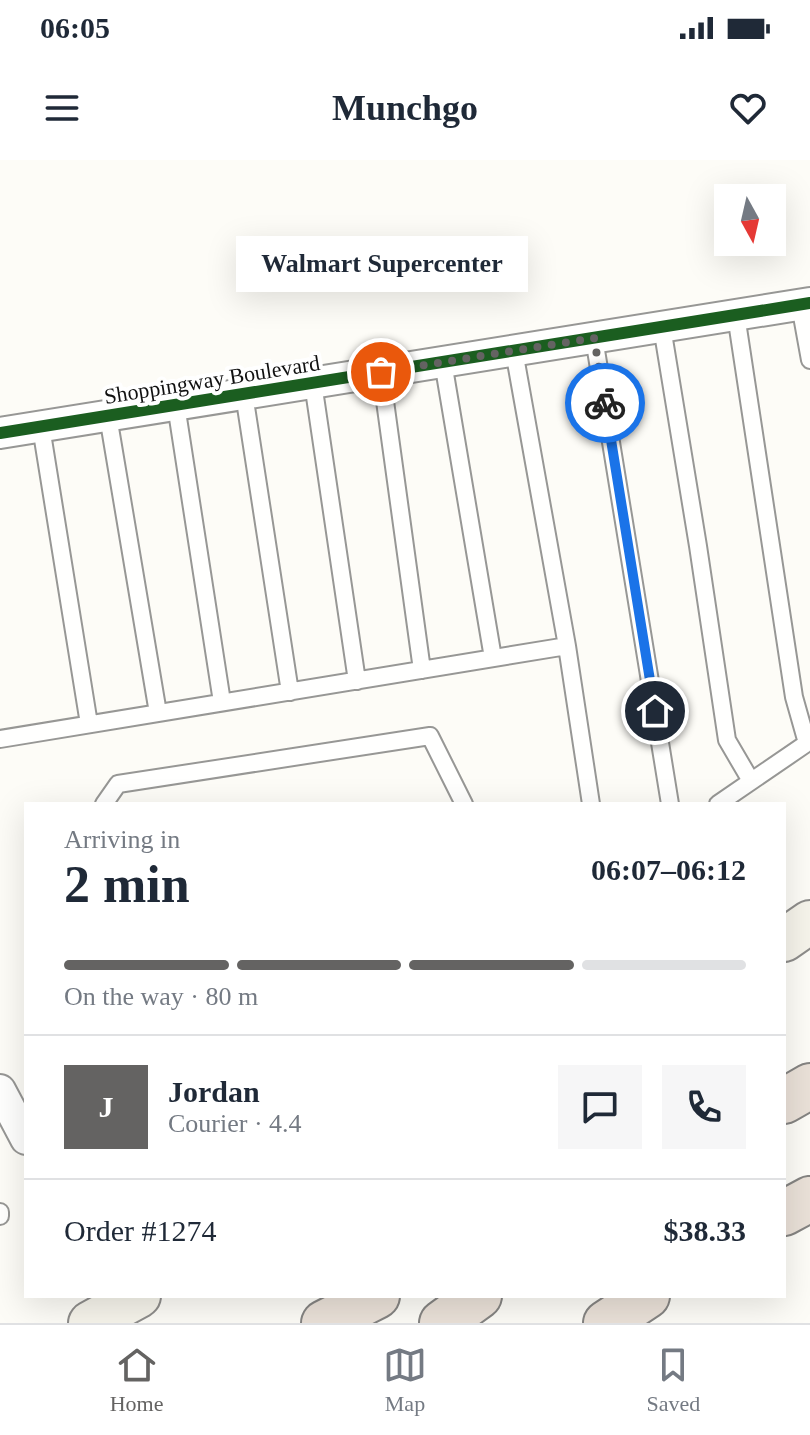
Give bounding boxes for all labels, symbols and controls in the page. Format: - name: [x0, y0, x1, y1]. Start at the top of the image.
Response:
- text: 06:05: [40, 11, 110, 44]
- icon: menu: [40, 86, 84, 130]
- icon: heart: [726, 86, 770, 130]
- text: Munchgo: [332, 88, 478, 128]
- north arrow: [714, 184, 786, 256]
- map controls: [714, 184, 786, 256]
- callout: Walmart Supercenter: [235, 236, 527, 292]
- text: Walmart Supercenter: [261, 249, 503, 278]
- pin: [347, 338, 415, 406]
- street label: Shoppingway Boulevard: [102, 350, 322, 409]
- icon: bag: [359, 350, 403, 394]
- courier: [565, 363, 645, 443]
- icon: bike: [583, 381, 627, 425]
- pin: [621, 677, 689, 745]
- icon: home: [633, 689, 677, 733]
- text: Arriving in: [64, 825, 180, 854]
- text: 06:07–06:12: [591, 853, 746, 886]
- text: 2 min: [64, 856, 190, 913]
- text: On the way · 80 m: [64, 982, 258, 1011]
- button: chat: [558, 1065, 642, 1149]
- button: phone: [662, 1065, 746, 1149]
- text: Jordan: [168, 1075, 260, 1108]
- text: J: [99, 1090, 114, 1123]
- text: Courier · 4.4: [168, 1109, 302, 1138]
- text: Order #1274: [64, 1214, 216, 1247]
- text: $38.33: [664, 1214, 746, 1247]
- tab: Home: [110, 1343, 164, 1417]
- tab: Map: [383, 1343, 427, 1417]
- tab: Saved: [646, 1343, 700, 1417]

